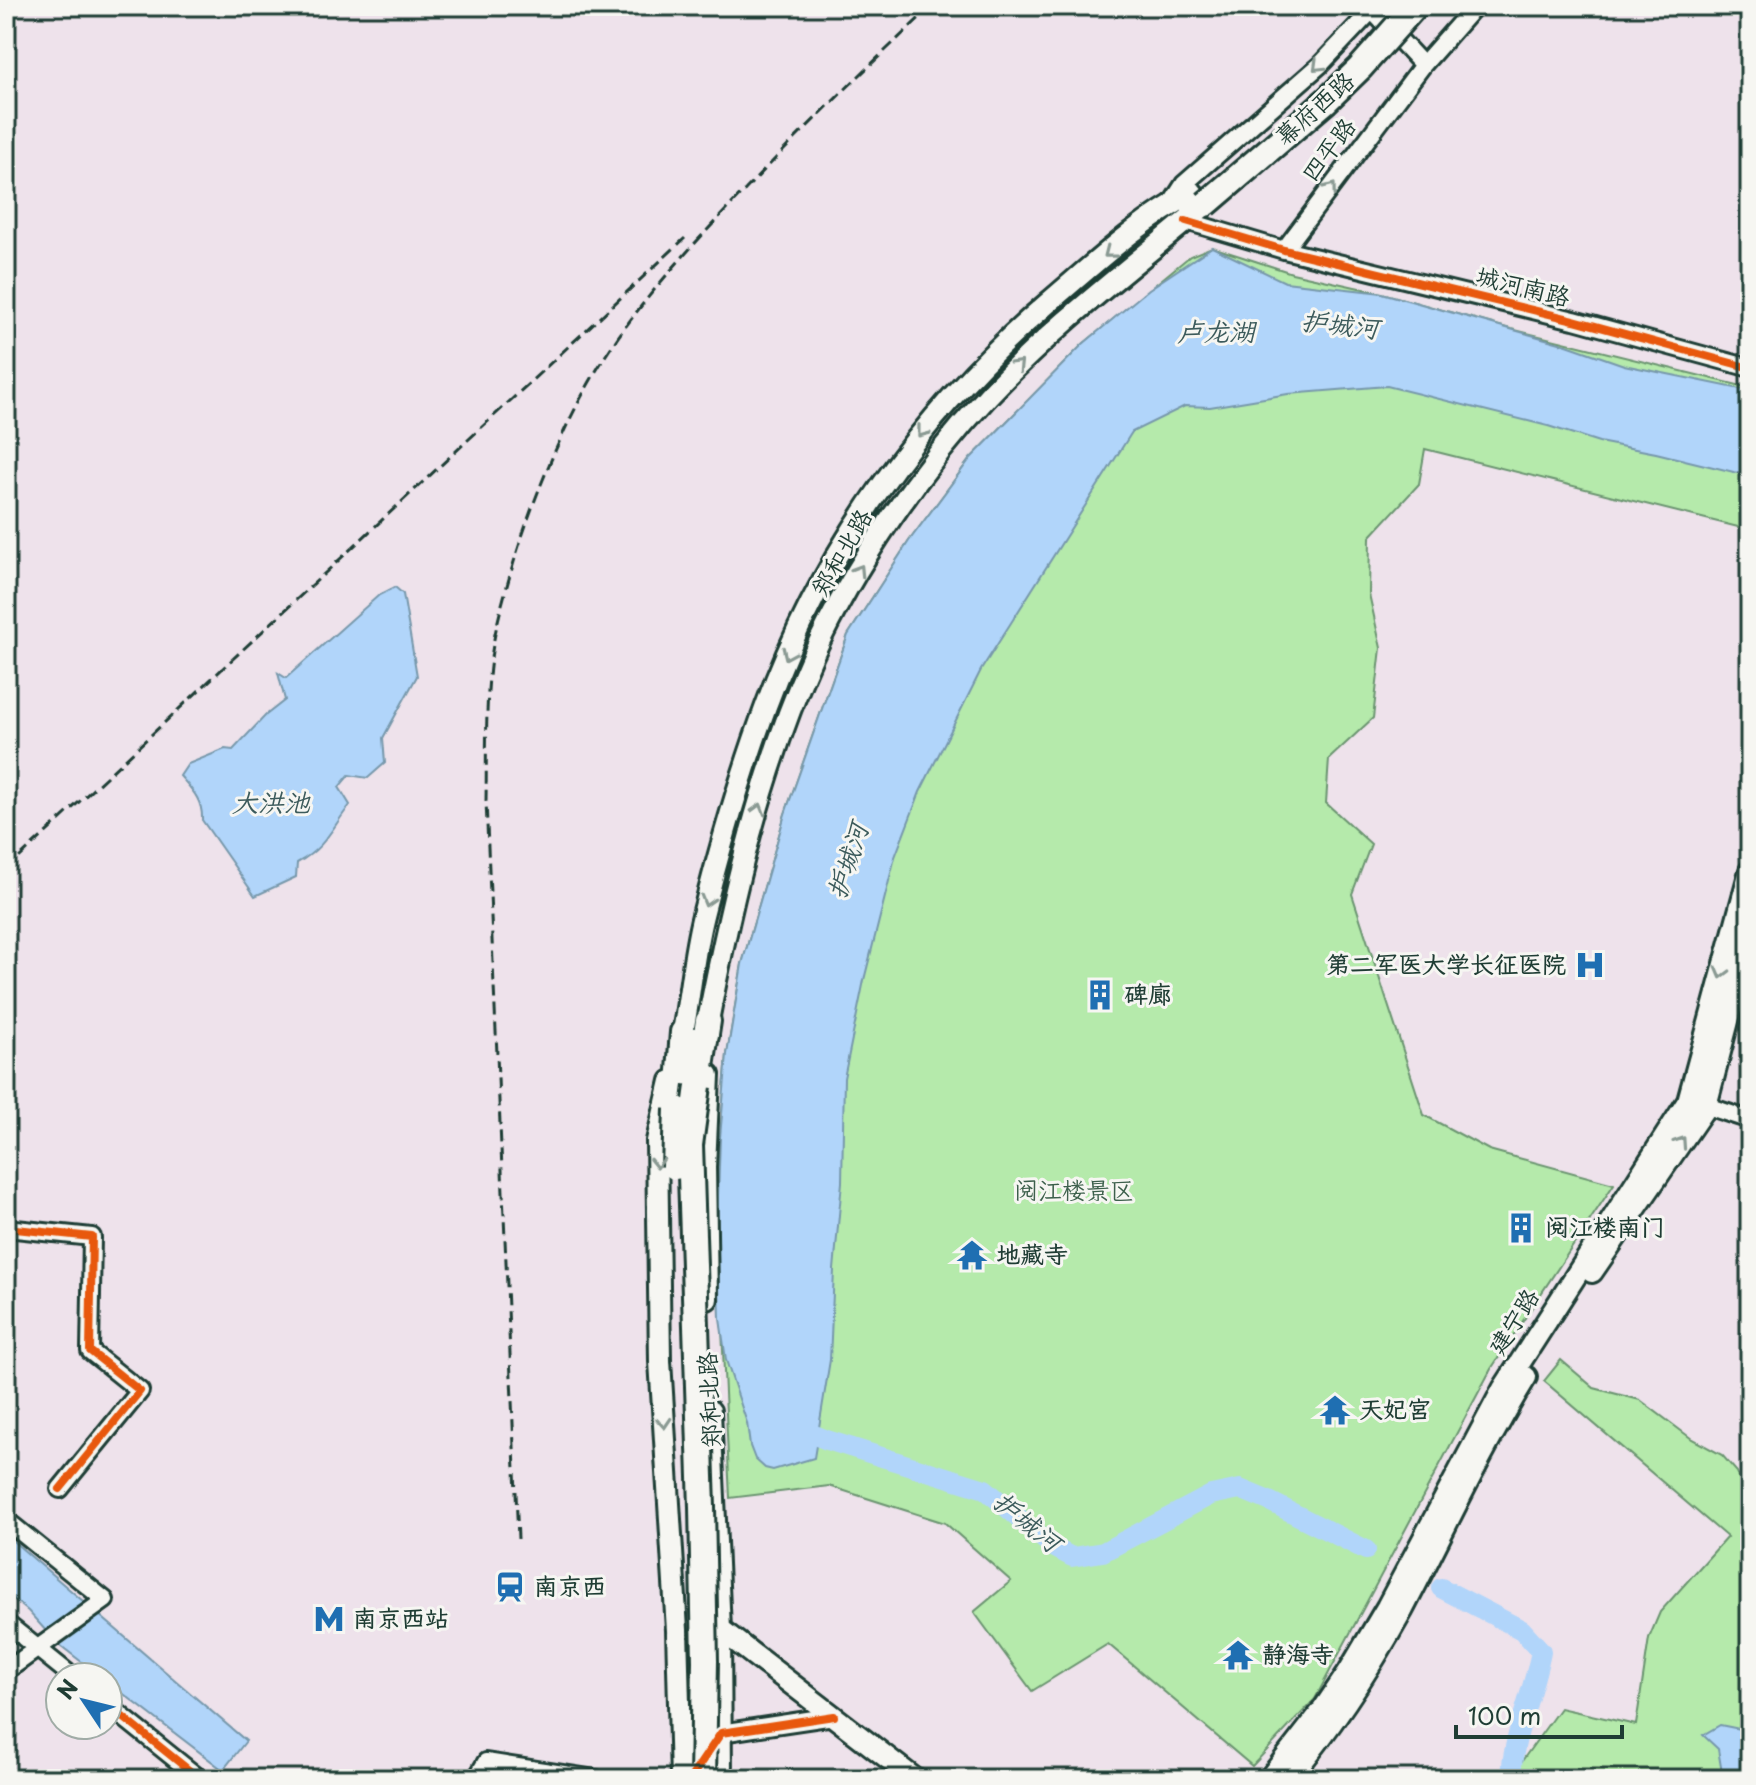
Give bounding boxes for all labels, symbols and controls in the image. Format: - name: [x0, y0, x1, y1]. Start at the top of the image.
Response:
- one-way arrow: [1313, 57, 1327, 72]
- street label: 幕府西路: [1266, 62, 1361, 153]
- street label: 四平路: [1291, 109, 1363, 188]
- one-way arrow: [1322, 182, 1336, 197]
- one-way arrow: [1103, 243, 1118, 257]
- street label: 城河南路: [1473, 256, 1574, 314]
- water label: 护城河: [1299, 300, 1385, 347]
- water label: 卢龙湖: [1177, 311, 1258, 350]
- one-way arrow: [1009, 360, 1023, 374]
- one-way arrow: [917, 423, 931, 438]
- street label: 郑和北路: [801, 501, 880, 603]
- one-way arrow: [850, 564, 865, 579]
- one-way arrow: [781, 645, 797, 660]
- water label: 大洪池: [232, 782, 311, 821]
- one-way arrow: [749, 802, 766, 816]
- water label: 护城河: [816, 814, 878, 904]
- one-way arrow: [700, 893, 716, 907]
- place label: 第二军医大学长征医院: [1326, 945, 1566, 981]
- hospital icon: 第二军医大学长征医院: [1573, 948, 1607, 982]
- one-way arrow: [1714, 965, 1731, 979]
- place label: 碑廊: [1124, 975, 1172, 1011]
- building icon: 碑廊: [1083, 978, 1117, 1012]
- one-way arrow: [1671, 1136, 1686, 1150]
- one-way arrow: [649, 1157, 666, 1170]
- park label: 阅江楼景区: [1014, 1171, 1134, 1207]
- place label: 阅江楼南门: [1545, 1208, 1665, 1244]
- building icon: 阅江楼南门: [1504, 1211, 1538, 1245]
- place label: 地藏寺: [996, 1235, 1068, 1271]
- temple icon: 地藏寺: [955, 1238, 989, 1272]
- street label: 建宁路: [1478, 1281, 1547, 1361]
- street label: 郑和北路: [688, 1351, 728, 1449]
- place label: 天妃宫: [1359, 1390, 1431, 1426]
- temple icon: 天妃宫: [1318, 1393, 1352, 1427]
- one-way arrow: [655, 1417, 672, 1430]
- water label: 护城河: [985, 1481, 1074, 1563]
- place label: 南京西: [534, 1567, 606, 1603]
- station icon: 南京西: [493, 1570, 527, 1604]
- place label: 南京西站: [353, 1599, 449, 1635]
- metro station icon: 南京西站: [312, 1602, 346, 1636]
- place label: 静海寺: [1262, 1635, 1334, 1671]
- temple icon: 静海寺: [1221, 1638, 1255, 1672]
- north arrow: [44, 1661, 124, 1741]
- text: N: [48, 1672, 85, 1705]
- scale bar: [1456, 1689, 1622, 1739]
- text: 100 m: [1468, 1697, 1541, 1733]

